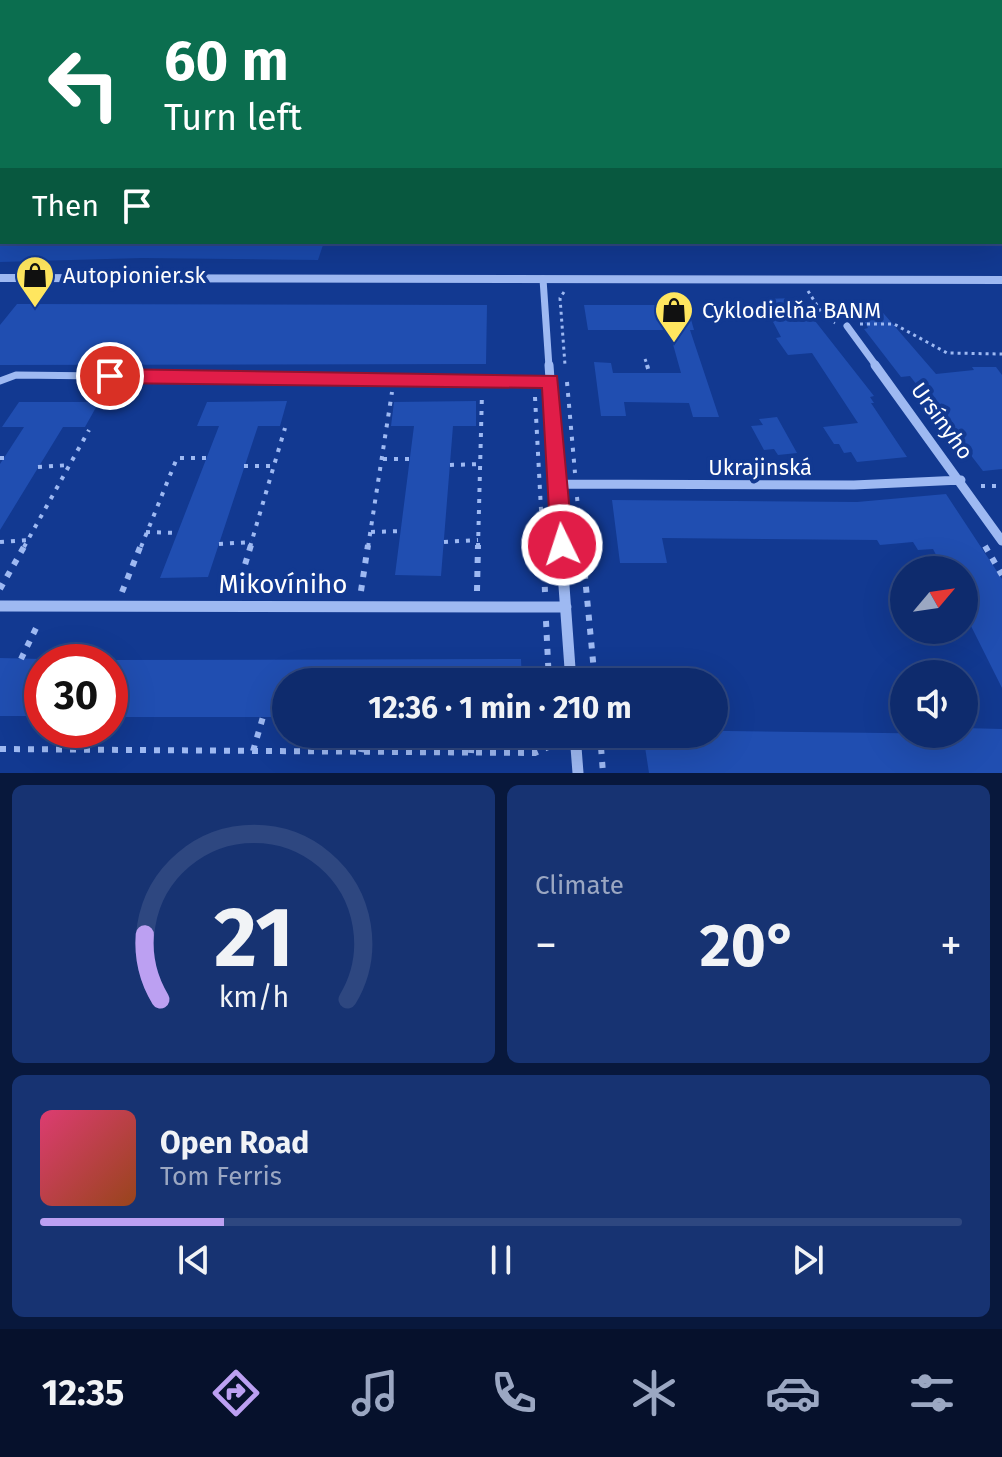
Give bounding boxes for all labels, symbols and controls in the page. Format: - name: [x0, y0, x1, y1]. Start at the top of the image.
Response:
- text: 60 m: [164, 28, 289, 95]
- icon: left: [32, 32, 136, 136]
- text: Turn left: [164, 96, 302, 140]
- icon: arrive: [115, 184, 159, 228]
- text: Then: [32, 188, 99, 224]
- shop icon: Autopionier.sk: [14, 254, 56, 309]
- place label: Autopionier.sk: [63, 262, 206, 289]
- shop icon: Cyklodielňa BANM: [653, 289, 695, 344]
- place label: Cyklodielňa BANM: [702, 297, 881, 324]
- pin: [76, 342, 144, 410]
- icon: arrive: [88, 354, 132, 398]
- street label: Ursínyho: [905, 377, 979, 465]
- street label: Ukrajinská: [708, 454, 812, 481]
- position arrow: [520, 503, 604, 587]
- north arrow: [890, 556, 978, 644]
- map controls: [890, 556, 978, 748]
- street label: Mikovíniho: [219, 569, 347, 600]
- speed limit sign: 30: [24, 644, 128, 748]
- button: sound: [890, 660, 978, 748]
- text: 12:36 · 1 min · 210 m: [368, 690, 632, 726]
- text: Climate: [535, 870, 624, 901]
- text: 21: [214, 888, 293, 988]
- text: 20°: [700, 910, 797, 982]
- text: −: [535, 919, 557, 972]
- text: +: [940, 919, 962, 972]
- text: km/h: [218, 980, 289, 1015]
- text: Open Road: [160, 1125, 309, 1161]
- text: Tom Ferris: [160, 1161, 282, 1192]
- icon: previous: [172, 1238, 216, 1282]
- icon: pause: [479, 1238, 523, 1282]
- icon: next: [786, 1238, 830, 1282]
- icon: directions: [208, 1365, 264, 1421]
- icon: music: [347, 1365, 403, 1421]
- icon: phone: [486, 1365, 542, 1421]
- icon: climate: [626, 1365, 682, 1421]
- icon: car: [765, 1365, 821, 1421]
- icon: filters: [904, 1365, 960, 1421]
- text: 12:35: [42, 1371, 124, 1415]

